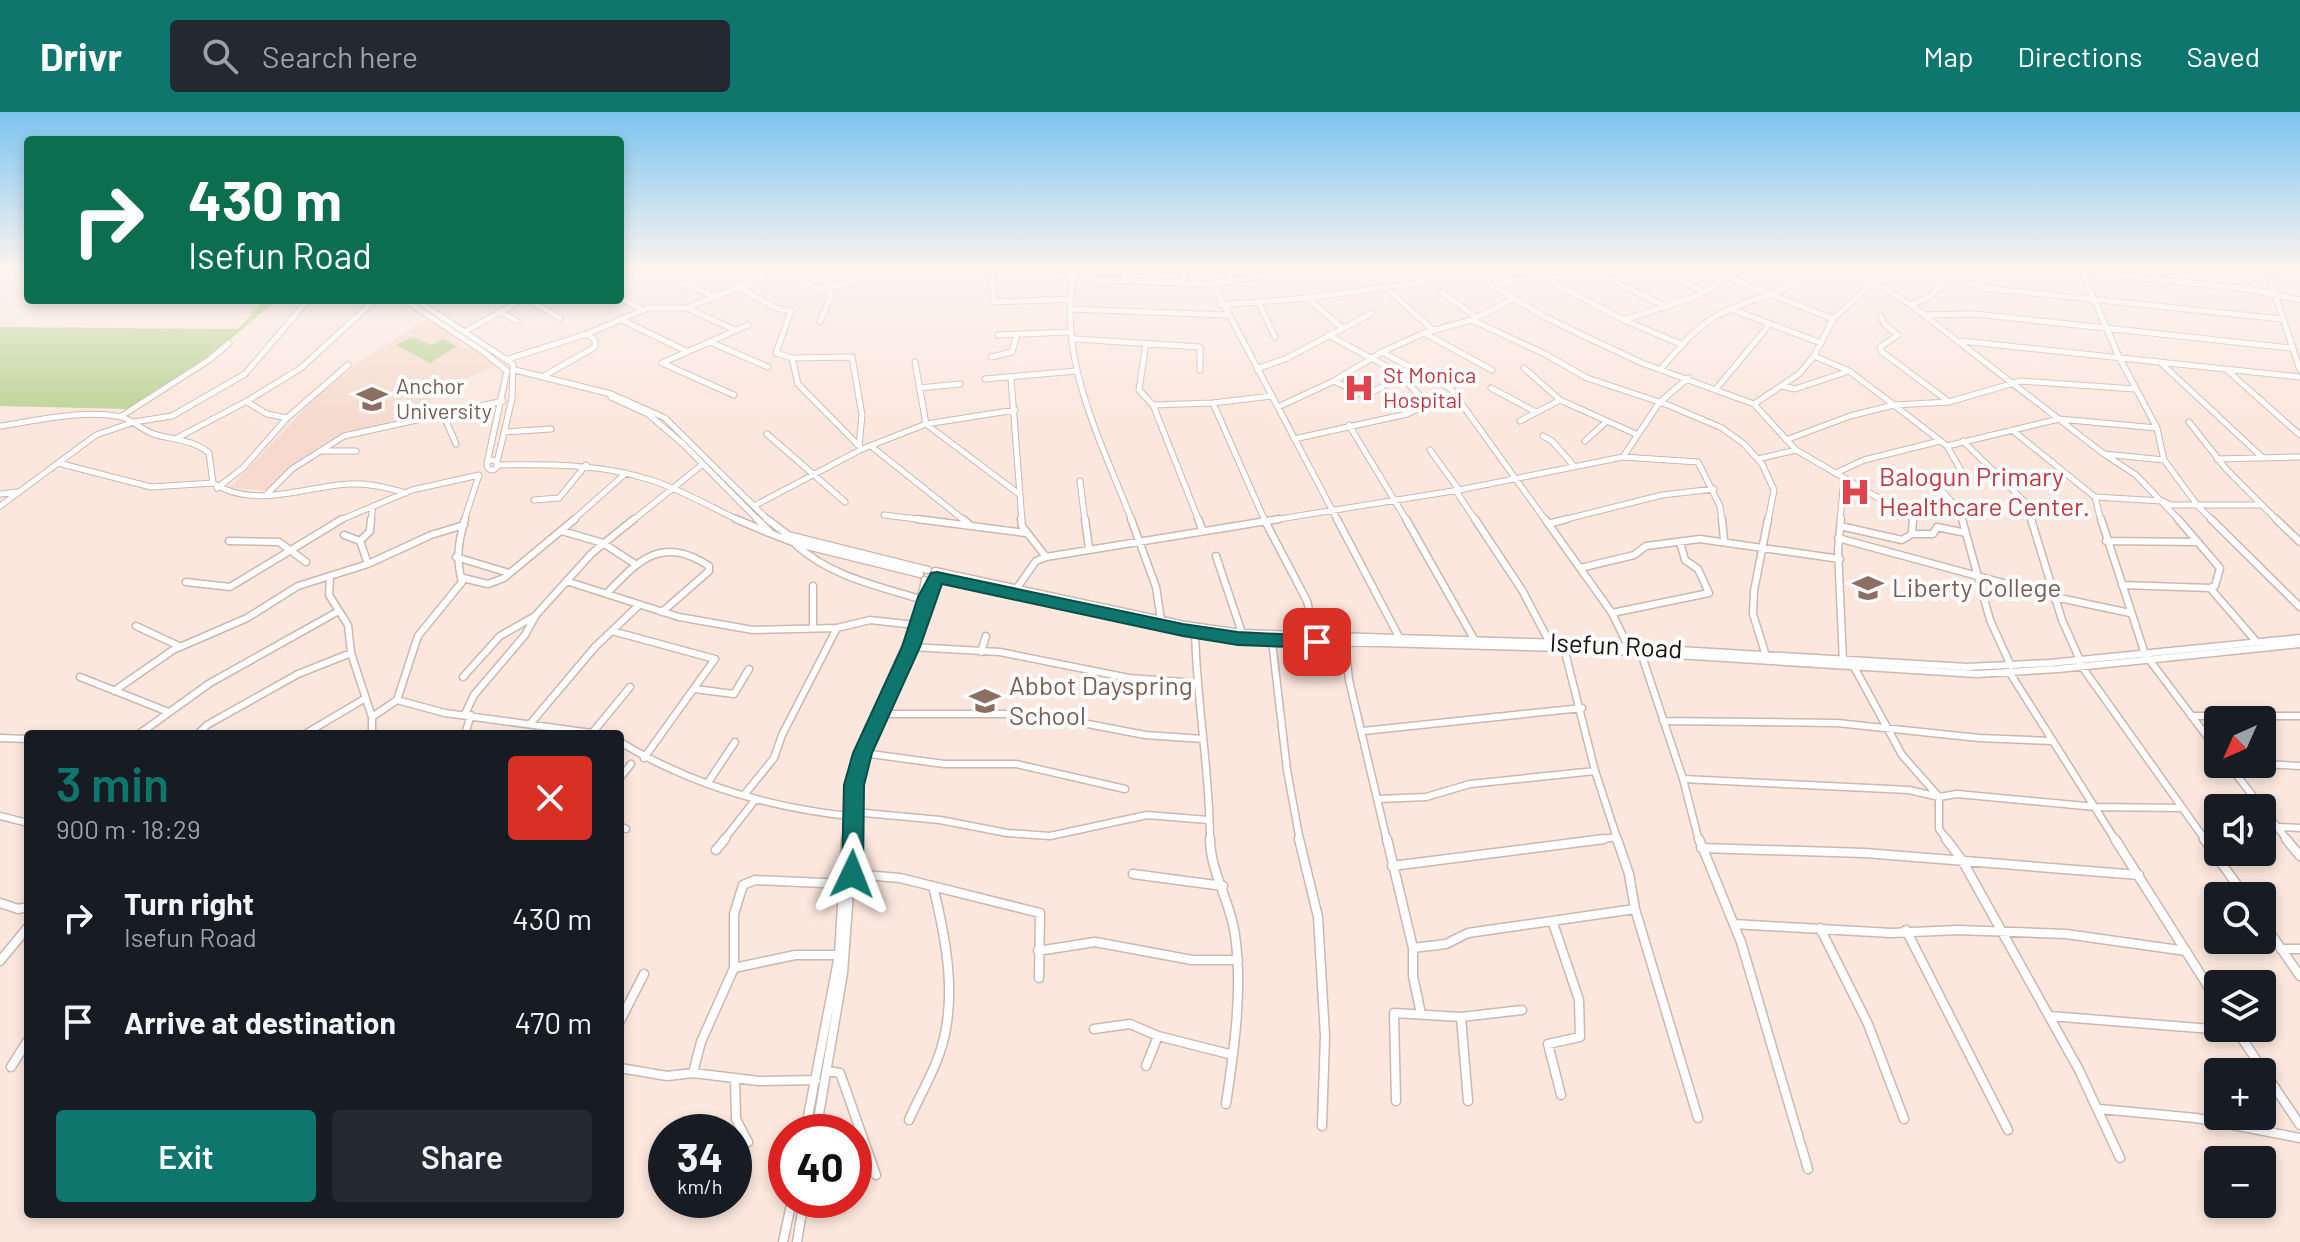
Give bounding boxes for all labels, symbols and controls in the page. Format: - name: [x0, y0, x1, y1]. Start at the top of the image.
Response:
- search box: [170, 20, 730, 92]
- text: Drivr: [40, 33, 122, 79]
- icon: search: [198, 34, 242, 78]
- text: Search here: [262, 38, 418, 74]
- text: Map: [1924, 39, 1973, 73]
- text: Directions: [2017, 39, 2143, 73]
- text: Saved: [2187, 39, 2260, 73]
- text: 430 m: [188, 165, 342, 232]
- icon: right: [56, 168, 160, 272]
- text: Isefun Road: [188, 233, 372, 276]
- place label: St Monica Hospital: [1383, 361, 1476, 412]
- hospital icon: St Monica Hospital: [1342, 371, 1376, 405]
- place label: Anchor University: [396, 372, 492, 423]
- school or university icon: Anchor University: [355, 382, 389, 416]
- place label: Balogun Primary Healthcare Center.: [1879, 460, 2090, 521]
- hospital icon: Balogun Primary Healthcare Center.: [1838, 475, 1872, 509]
- school or university icon: Liberty College: [1851, 571, 1885, 605]
- place label: Liberty College: [1892, 571, 2061, 602]
- pin: [1283, 608, 1351, 676]
- icon: arrive: [1295, 620, 1339, 664]
- street label: Isefun Road: [1549, 626, 1683, 663]
- place label: Abbot Dayspring School: [1009, 669, 1193, 730]
- school or university icon: Abbot Dayspring School: [968, 684, 1002, 718]
- north arrow: [2204, 706, 2276, 778]
- map controls: [2204, 706, 2276, 1218]
- text: 3 min: [56, 754, 169, 812]
- button: close: [508, 756, 592, 840]
- button: sound: [2204, 794, 2276, 866]
- text: 900 m · 18:29: [56, 813, 200, 844]
- position arrow: [810, 832, 894, 916]
- button: search: [2204, 882, 2276, 954]
- text: Turn right: [124, 885, 254, 921]
- icon: right: [56, 896, 100, 940]
- text: 430 m: [512, 900, 592, 936]
- text: Isefun Road: [124, 921, 257, 952]
- button: layers: [2204, 970, 2276, 1042]
- icon: arrive: [56, 1000, 100, 1044]
- text: Arrive at destination: [124, 1004, 396, 1040]
- text: 470 m: [514, 1004, 592, 1040]
- button: +: [2204, 1058, 2276, 1130]
- button: Exit: [56, 1110, 316, 1202]
- button: Share: [332, 1110, 592, 1202]
- speed limit sign: 40: [768, 1114, 872, 1218]
- text: 34: [677, 1132, 723, 1180]
- button: −: [2204, 1146, 2276, 1218]
- text: km/h: [677, 1174, 723, 1198]

